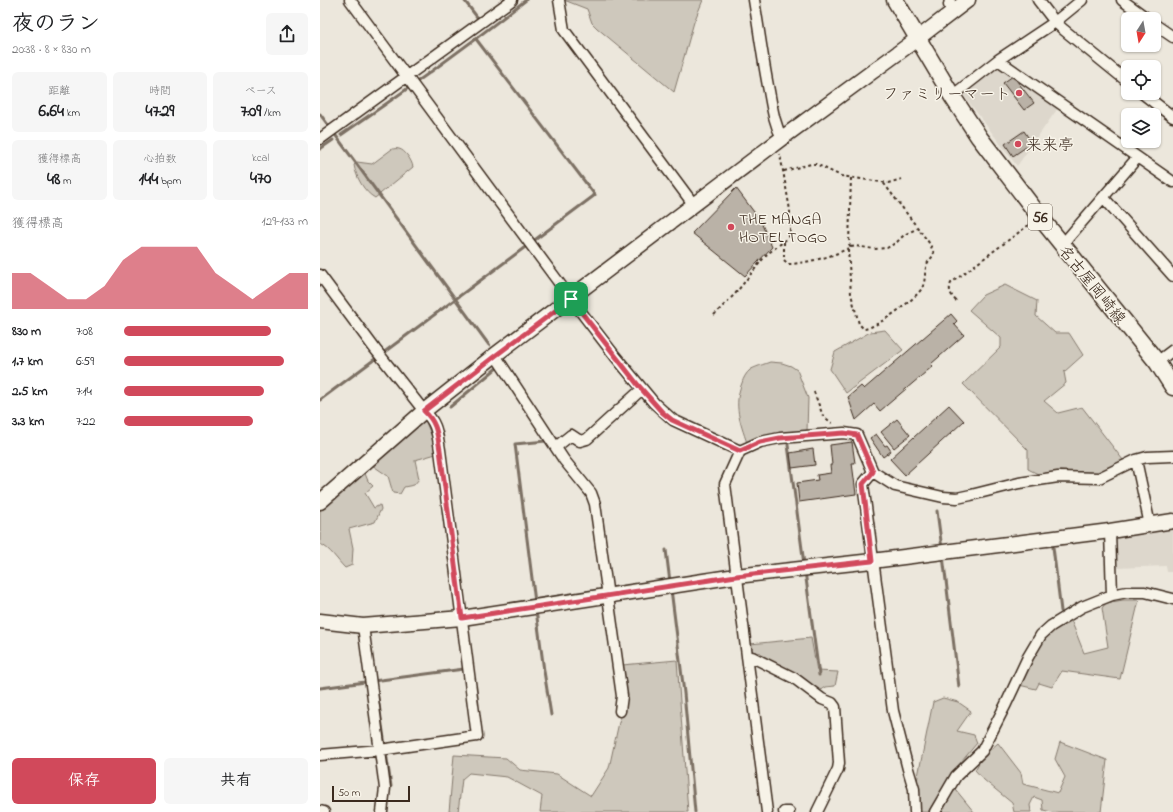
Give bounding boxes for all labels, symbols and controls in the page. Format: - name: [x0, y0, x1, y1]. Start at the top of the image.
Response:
- text: 夜のラン: [12, 9, 100, 41]
- north arrow: [1121, 12, 1161, 52]
- map controls: [1121, 12, 1161, 148]
- button: share: [266, 13, 308, 55]
- text: 20:38 · 8 × 830 m: [12, 40, 91, 59]
- button: locate: [1121, 60, 1161, 100]
- text: 距離: [48, 83, 70, 99]
- text: 時間: [149, 83, 171, 99]
- text: ペース: [244, 83, 277, 99]
- place label: ファミリーマート: [883, 83, 1011, 107]
- marker: ファミリーマート: [1014, 88, 1024, 98]
- text: 6.64: [39, 99, 64, 124]
- text: 47:29: [145, 99, 175, 124]
- text: 7:09: [240, 99, 261, 124]
- text: km: [64, 105, 80, 121]
- text: /km: [261, 105, 281, 121]
- button: layers: [1121, 108, 1161, 148]
- place label: 来来亭: [1026, 134, 1074, 158]
- marker: 来来亭: [1013, 139, 1023, 149]
- text: kcal: [252, 150, 269, 166]
- text: 獲得標高: [37, 151, 81, 167]
- text: 心拍数: [143, 151, 176, 167]
- text: 470: [250, 166, 271, 191]
- text: 48: [47, 167, 60, 192]
- text: 144: [139, 167, 158, 192]
- text: m: [60, 173, 72, 189]
- text: bpm: [158, 173, 181, 189]
- road number: 56: [1028, 204, 1052, 230]
- place label: THE MANGA HOTEL TOGO: [739, 208, 827, 250]
- text: 129–133 m: [262, 212, 308, 231]
- text: 獲得標高: [12, 214, 64, 233]
- marker: THE MANGA HOTEL TOGO: [726, 222, 736, 232]
- street label: 名古屋岡崎線: [1052, 240, 1131, 330]
- pin: [554, 282, 588, 316]
- icon: arrive: [560, 288, 582, 310]
- text: 830 m: [12, 322, 41, 341]
- text: 7:08: [76, 322, 93, 341]
- text: 1.7 km: [12, 352, 43, 371]
- text: 6:59: [76, 352, 94, 371]
- text: 2.5 km: [12, 382, 48, 401]
- text: 7:14: [76, 382, 92, 401]
- text: 3.3 km: [12, 412, 44, 431]
- text: 7:22: [76, 412, 95, 431]
- button: 保存: [12, 758, 156, 804]
- button: 共有: [164, 758, 308, 804]
- scale bar: [332, 784, 410, 803]
- text: 50 m: [338, 785, 360, 801]

